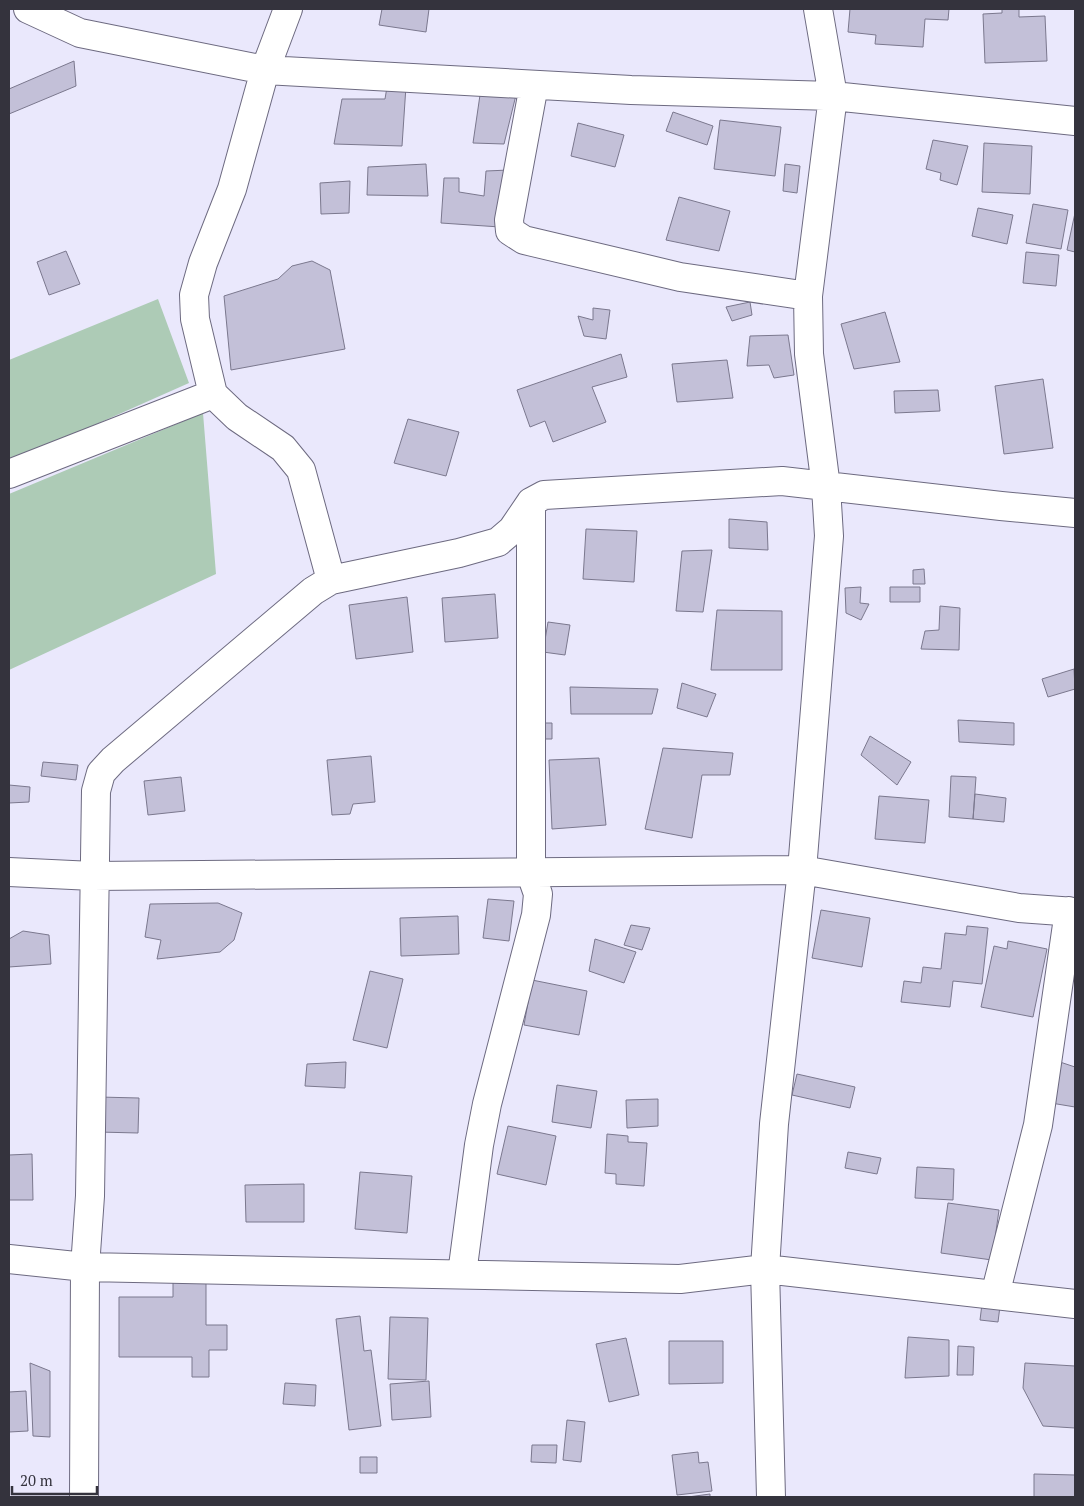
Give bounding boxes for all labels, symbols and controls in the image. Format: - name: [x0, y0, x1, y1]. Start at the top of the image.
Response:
- scale bar: [12, 1464, 98, 1496]
- text: 20 m: [20, 1470, 53, 1490]

